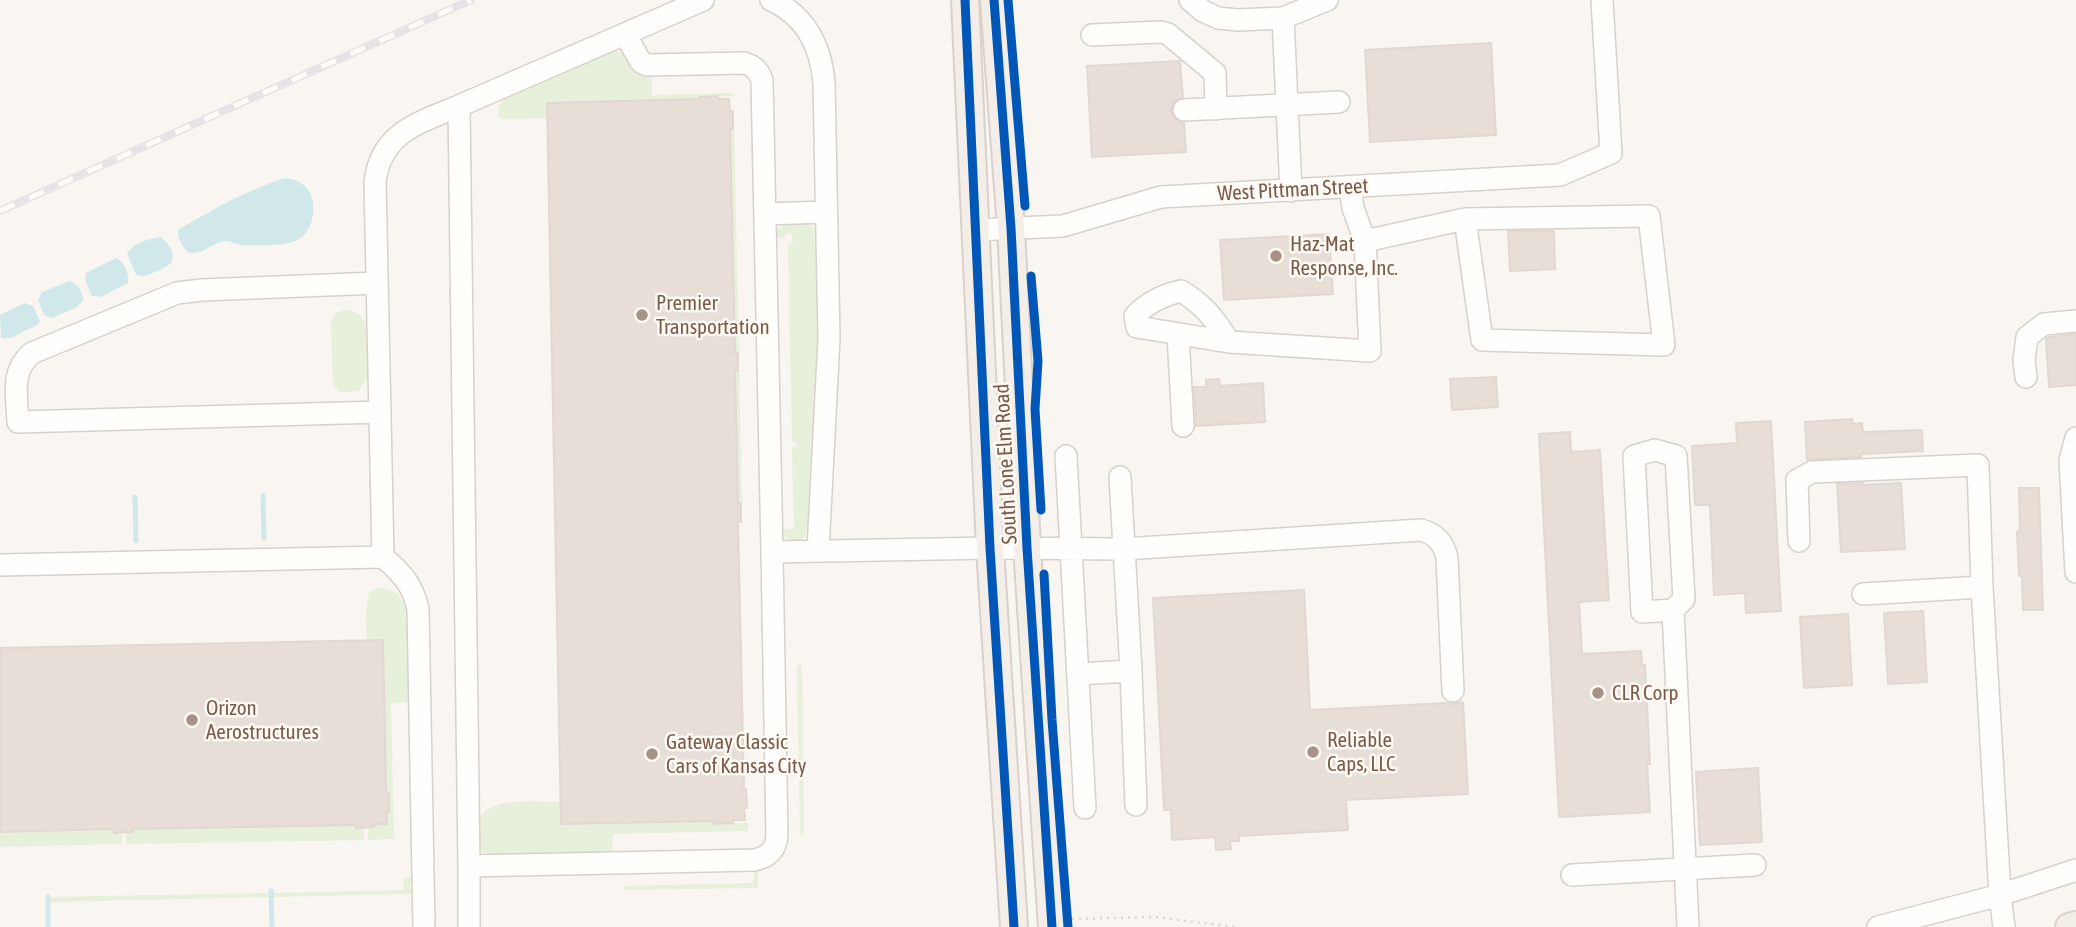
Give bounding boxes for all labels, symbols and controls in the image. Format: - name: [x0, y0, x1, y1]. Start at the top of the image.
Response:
- street label: West Pittman Street: [1217, 173, 1369, 207]
- place label: Haz-Mat Response, Inc.: [1290, 231, 1398, 281]
- marker: Haz-Mat Response, Inc.: [1268, 248, 1284, 264]
- place label: Premier Transportation: [656, 290, 770, 340]
- marker: Premier Transportation: [634, 307, 650, 323]
- street label: South Lone Elm Road: [989, 383, 1023, 545]
- place label: CLR Corp: [1612, 680, 1678, 706]
- marker: CLR Corp: [1590, 685, 1606, 701]
- place label: Orizon Aerostructures: [206, 695, 319, 745]
- marker: Orizon Aerostructures: [184, 712, 200, 728]
- place label: Reliable Caps, LLC: [1327, 727, 1395, 777]
- place label: Gateway Classic Cars of Kansas City: [666, 729, 807, 779]
- marker: Reliable Caps, LLC: [1305, 744, 1321, 760]
- marker: Gateway Classic Cars of Kansas City: [644, 746, 660, 762]

